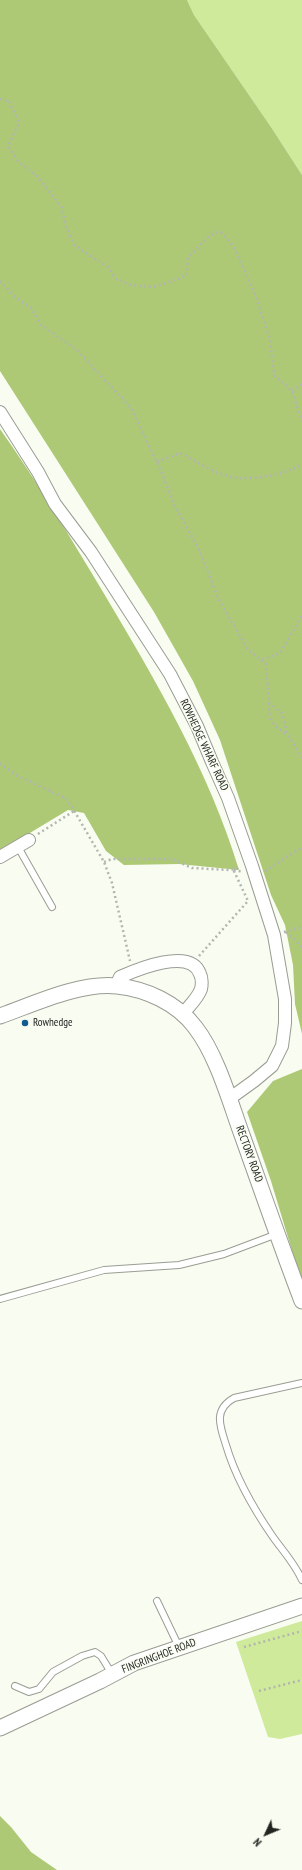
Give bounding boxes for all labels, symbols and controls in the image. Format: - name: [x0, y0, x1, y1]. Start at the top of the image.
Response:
- street label: ROWHEDGE WHARF ROAD: [177, 697, 231, 793]
- place label: Rowhedge: [33, 1016, 72, 1030]
- marker: Rowhedge: [20, 1018, 30, 1028]
- street label: RECTORY ROAD: [233, 1124, 265, 1184]
- street label: FINGRINGHOE ROAD: [120, 1636, 198, 1676]
- north arrow: [246, 1814, 286, 1854]
- text: N: [250, 1835, 264, 1849]

